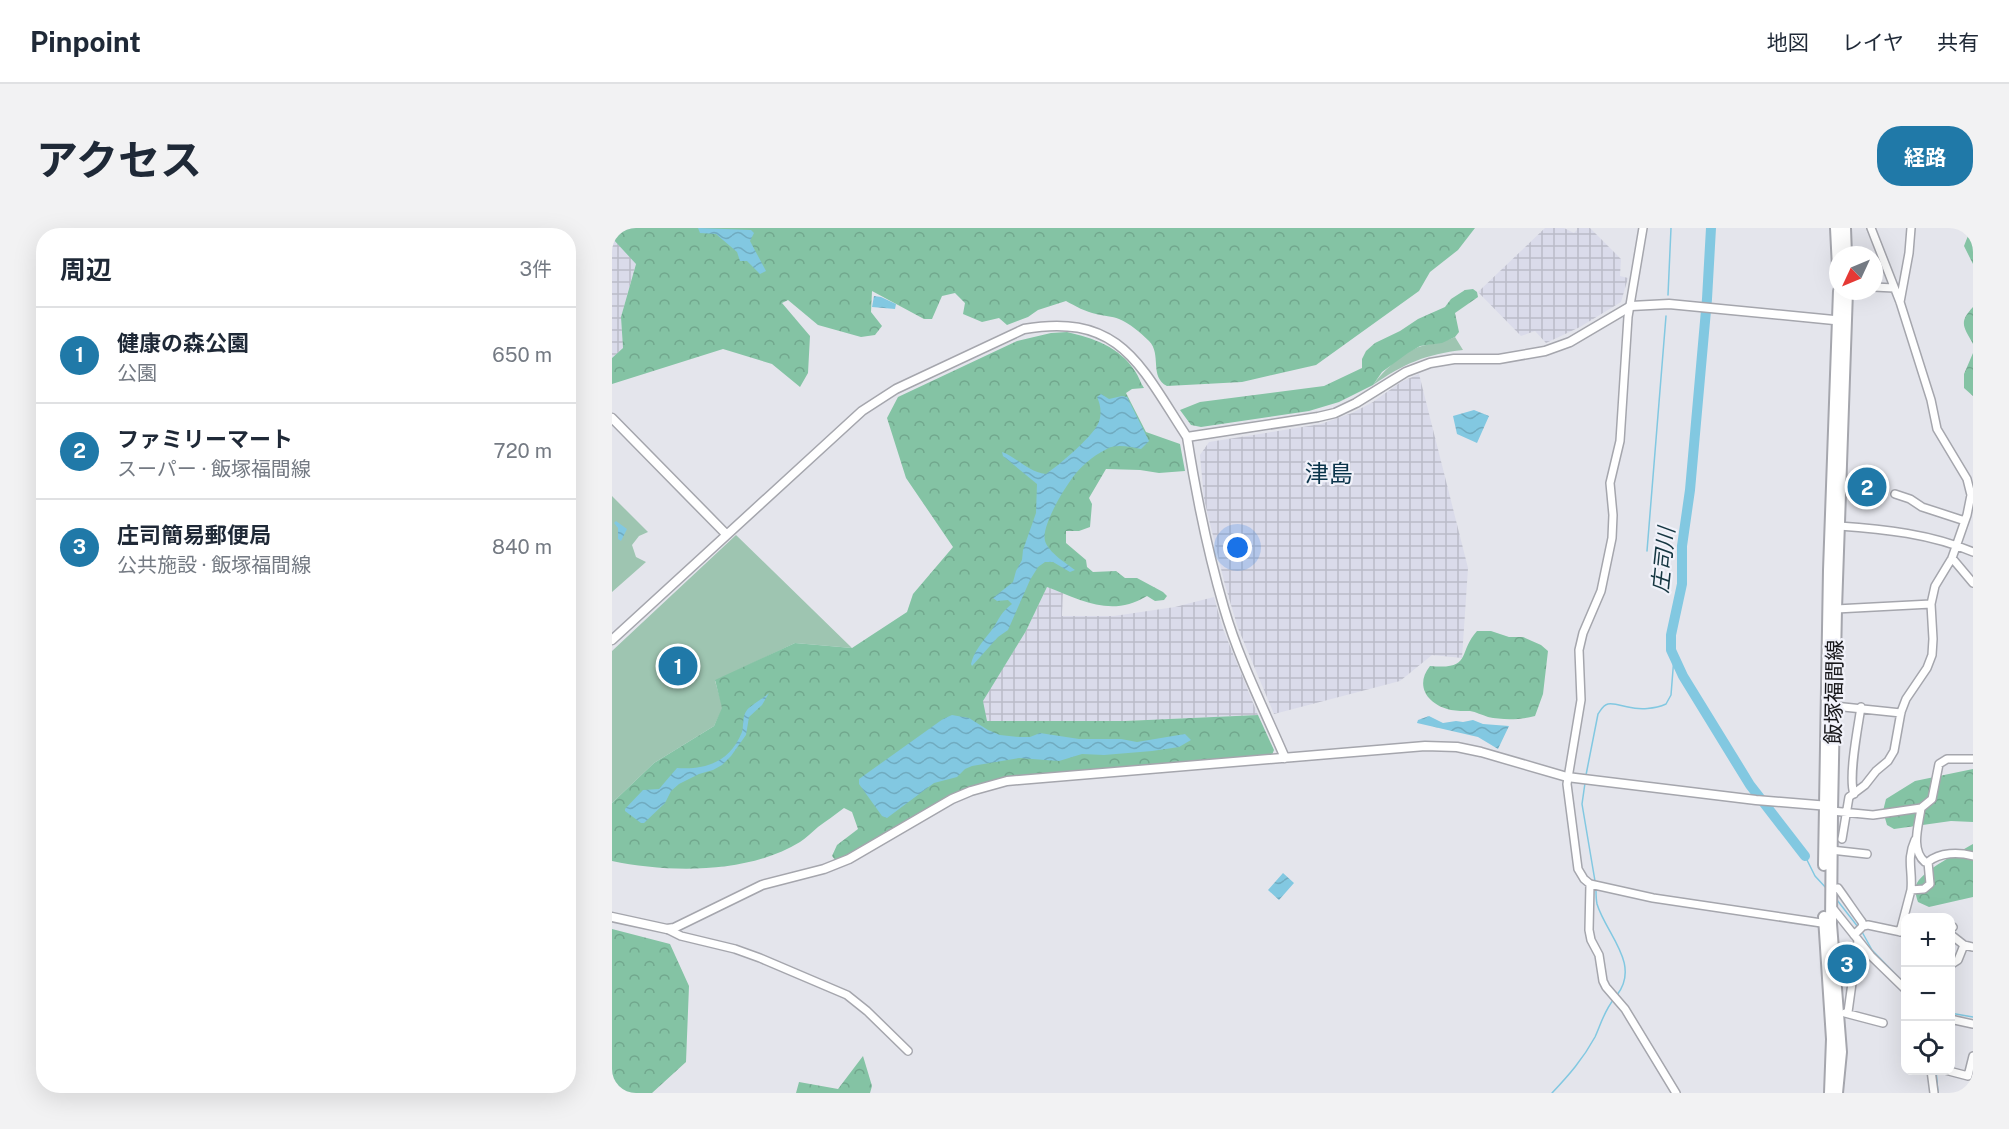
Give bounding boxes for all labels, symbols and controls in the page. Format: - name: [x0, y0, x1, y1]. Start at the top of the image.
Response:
- text: Pinpoint: [30, 25, 141, 58]
- text: 地図: [1767, 30, 1809, 55]
- text: レイヤ: [1842, 30, 1904, 55]
- text: 共有: [1937, 30, 1979, 55]
- button: 経路: [1877, 126, 1973, 186]
- text: アクセス: [36, 135, 202, 184]
- north arrow: [1829, 246, 1883, 300]
- text: 周辺: [60, 254, 112, 285]
- text: 3件: [519, 257, 552, 281]
- text: 健康の森公園: [117, 330, 249, 356]
- text: 1: [75, 343, 84, 367]
- text: 650 m: [492, 343, 552, 367]
- text: 公園: [117, 361, 157, 385]
- text: ファミリーマート: [117, 426, 293, 452]
- text: 2: [73, 439, 86, 463]
- text: 720 m: [494, 439, 552, 463]
- text: スーパー · 飯塚福間線: [117, 457, 311, 481]
- district label: 津島: [1305, 459, 1353, 487]
- pin: 2: [1848, 464, 1886, 510]
- text: 庄司簡易郵便局: [117, 522, 271, 548]
- water label: 庄司川: [1647, 524, 1680, 594]
- your location: [1223, 533, 1252, 562]
- text: 3: [73, 535, 86, 559]
- text: 840 m: [492, 535, 552, 559]
- text: 公共施設 · 飯塚福間線: [117, 553, 311, 577]
- street label: 飯塚福間線: [1821, 639, 1847, 745]
- pin: 1: [658, 644, 698, 688]
- map controls: [1901, 913, 1955, 1075]
- button: +: [1901, 913, 1955, 967]
- pin: 3: [1828, 942, 1866, 986]
- button: −: [1901, 967, 1955, 1021]
- button: locate: [1901, 1021, 1955, 1075]

